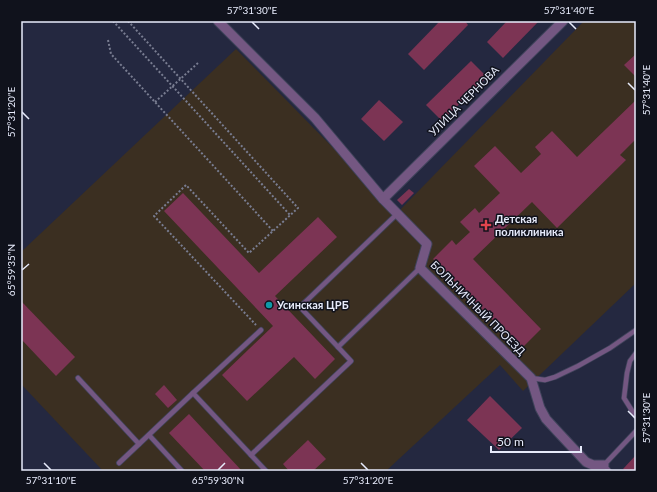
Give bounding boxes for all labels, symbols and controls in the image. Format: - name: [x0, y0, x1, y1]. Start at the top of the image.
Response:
- text: 57°31'30"E: [227, 4, 277, 16]
- text: 57°31'40"E: [544, 4, 594, 16]
- street label: УЛИЦА ЧЕРНОВА: [426, 63, 502, 138]
- text: 57°31'40"E: [640, 65, 652, 115]
- text: 57°31'20"E: [5, 87, 17, 137]
- place label: Детская поликлиника: [495, 212, 564, 238]
- marker: Детская поликлиника: [480, 219, 492, 231]
- text: 65°59'35"N: [5, 244, 17, 296]
- street label: БОЛЬНИЧНЫЙ ПРОЕЗД: [428, 258, 529, 358]
- place label: Усинская ЦРБ: [276, 298, 349, 311]
- marker: Усинская ЦРБ: [264, 300, 274, 310]
- text: 57°31'30"E: [640, 393, 652, 443]
- scale bar: [491, 428, 581, 454]
- text: 50 m: [497, 434, 524, 449]
- text: 57°31'10"E: [26, 474, 76, 486]
- text: 65°59'30"N: [192, 474, 244, 486]
- text: 57°31'20"E: [343, 474, 393, 486]

